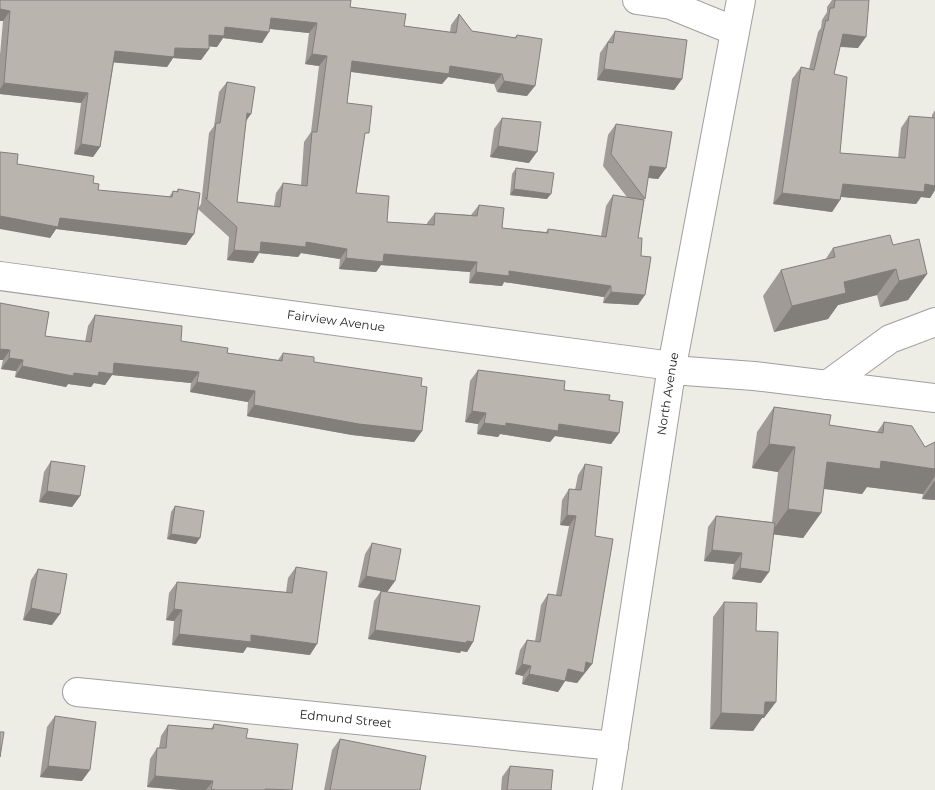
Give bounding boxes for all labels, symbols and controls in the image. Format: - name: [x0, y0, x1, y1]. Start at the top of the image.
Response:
- street label: Fairview Avenue: [286, 307, 386, 334]
- street label: North Avenue: [654, 351, 681, 436]
- street label: Edmund Street: [299, 706, 393, 731]

